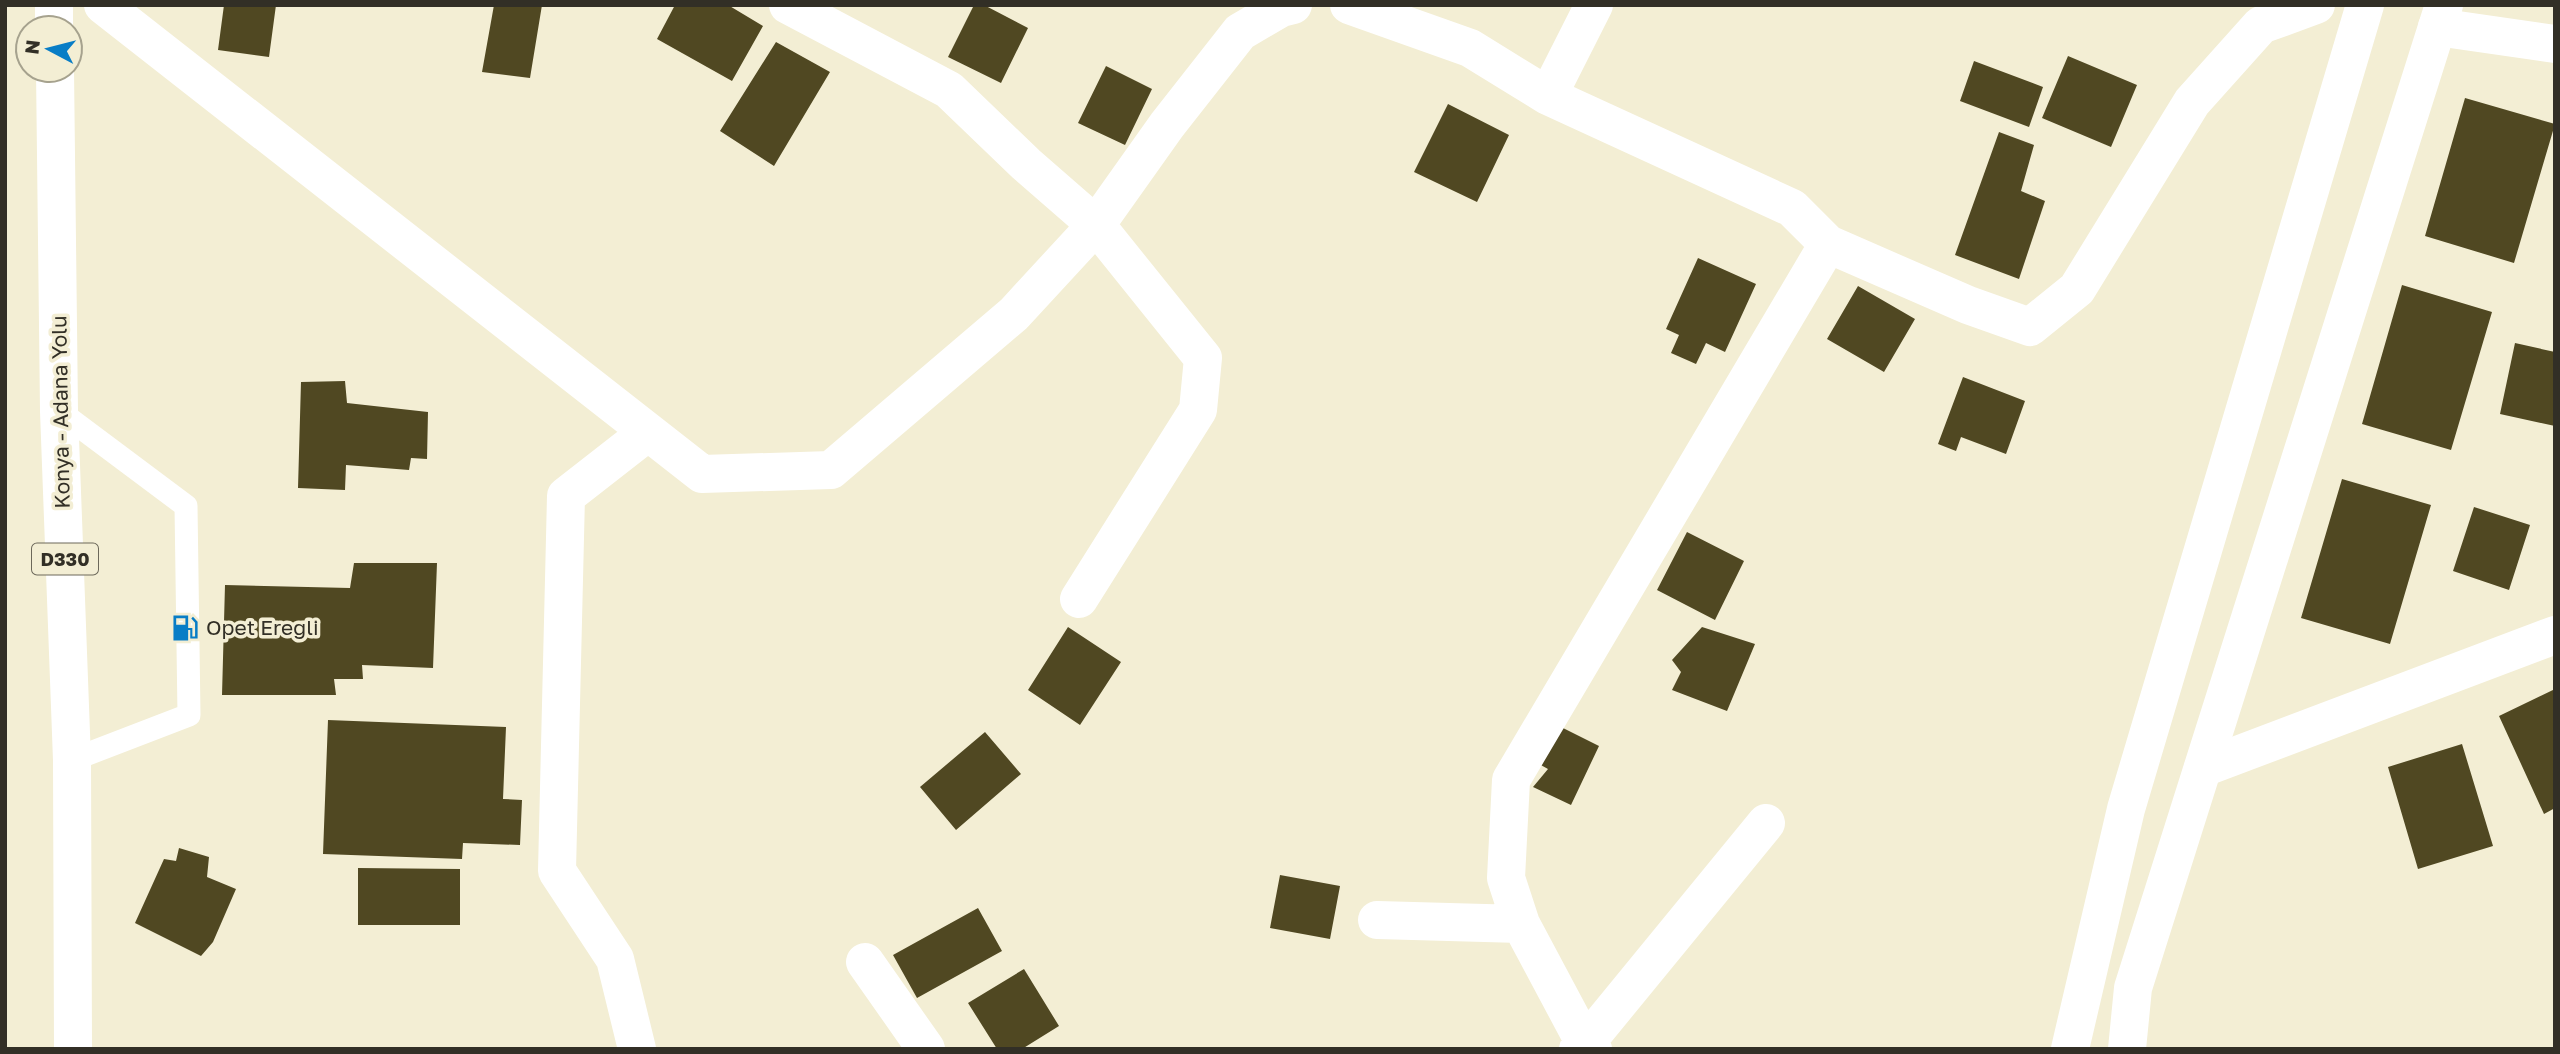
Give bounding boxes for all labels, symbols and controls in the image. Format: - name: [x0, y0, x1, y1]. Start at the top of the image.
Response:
- north arrow: [14, 14, 84, 84]
- text: N: [19, 38, 44, 55]
- street label: Konya - Adana Yolu: [45, 315, 75, 509]
- road number: D330: [32, 544, 98, 574]
- fuel station icon: Opet Ereğli: [170, 613, 200, 643]
- place label: Opet Ereğli: [206, 614, 319, 640]

